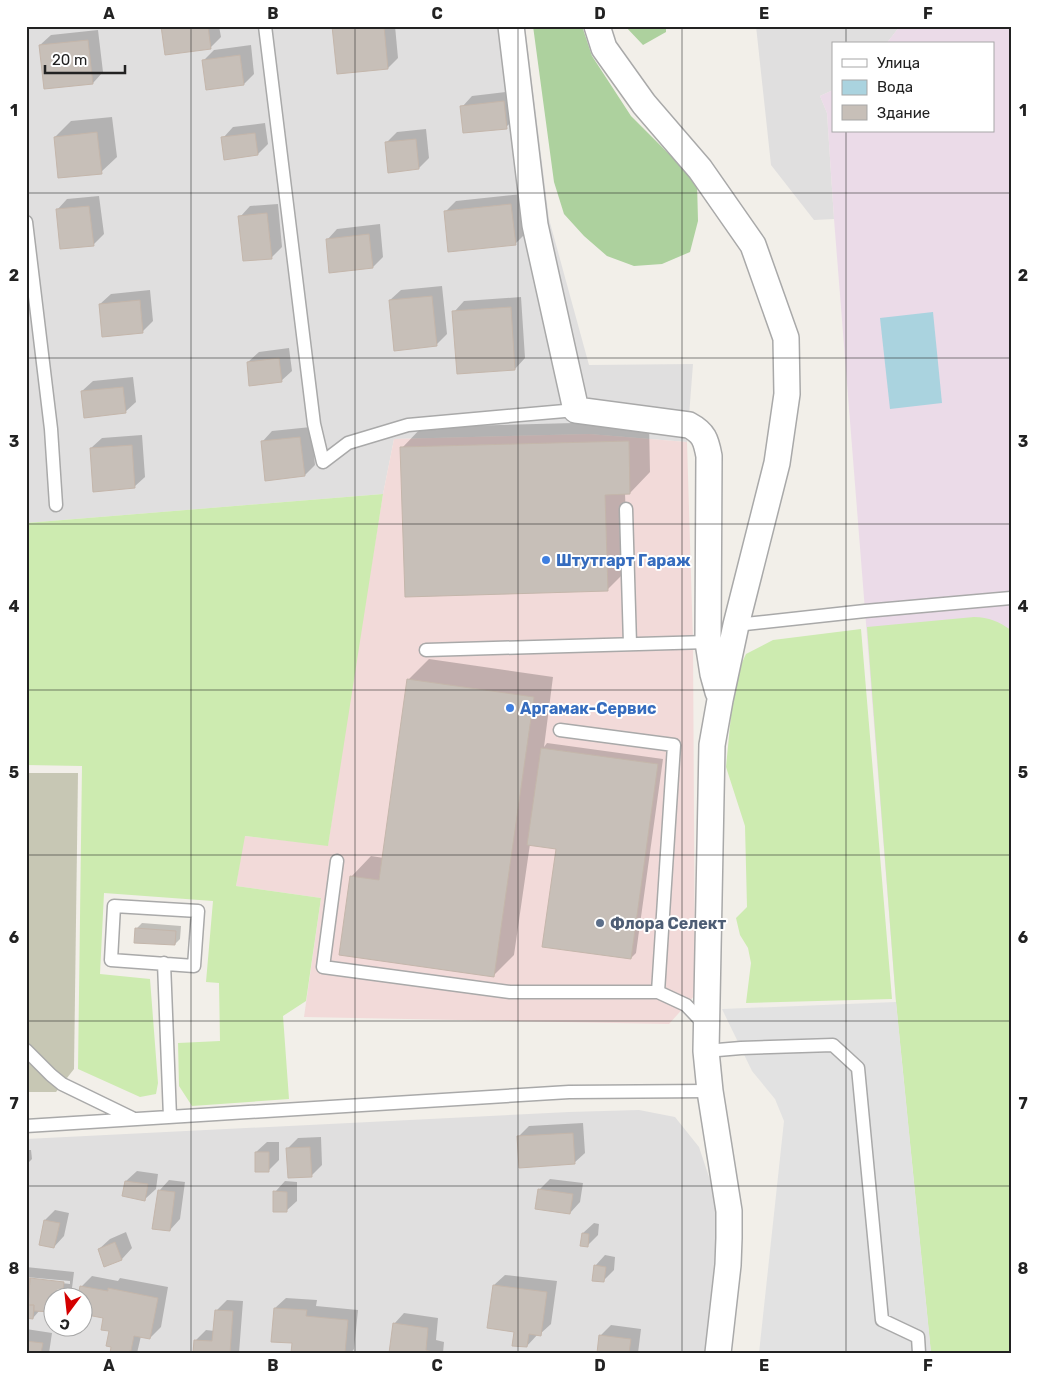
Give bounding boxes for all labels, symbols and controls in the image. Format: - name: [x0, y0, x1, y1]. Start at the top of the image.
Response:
- text: A: [103, 4, 115, 23]
- text: B: [267, 4, 279, 23]
- text: C: [431, 4, 443, 23]
- text: D: [594, 4, 606, 23]
- text: E: [759, 4, 769, 23]
- text: F: [923, 4, 933, 23]
- scale bar: [45, 42, 125, 74]
- legend: [832, 42, 994, 132]
- text: 20 m: [52, 51, 87, 69]
- text: Улица: [877, 54, 920, 72]
- text: Вода: [877, 78, 913, 96]
- text: 1: [10, 101, 18, 120]
- text: 1: [1019, 101, 1027, 120]
- text: Здание: [877, 104, 930, 122]
- text: 2: [9, 266, 19, 285]
- text: 2: [1018, 266, 1028, 285]
- text: 3: [9, 432, 19, 451]
- text: 3: [1018, 432, 1028, 451]
- place label: Штутгарт Гараж: [556, 551, 691, 570]
- marker: Штутгарт Гараж: [540, 554, 552, 566]
- text: 4: [9, 597, 20, 616]
- text: 4: [1018, 597, 1029, 616]
- place label: Аргамак-Сервис: [520, 699, 656, 718]
- marker: Аргамак-Сервис: [504, 702, 516, 714]
- text: 5: [9, 763, 19, 782]
- text: 5: [1018, 763, 1028, 782]
- place label: Флора Селект: [610, 914, 726, 933]
- marker: Флора Селект: [594, 917, 606, 929]
- text: 6: [9, 928, 19, 947]
- text: 6: [1018, 928, 1028, 947]
- text: 7: [9, 1094, 19, 1113]
- text: 7: [1018, 1094, 1028, 1113]
- text: 8: [9, 1259, 20, 1278]
- text: 8: [1018, 1259, 1029, 1278]
- north arrow: [42, 1286, 92, 1336]
- text: С: [58, 1315, 72, 1334]
- text: A: [103, 1356, 115, 1375]
- text: B: [267, 1356, 279, 1375]
- text: C: [431, 1356, 443, 1375]
- text: D: [594, 1356, 606, 1375]
- text: E: [759, 1356, 769, 1375]
- text: F: [923, 1356, 933, 1375]

